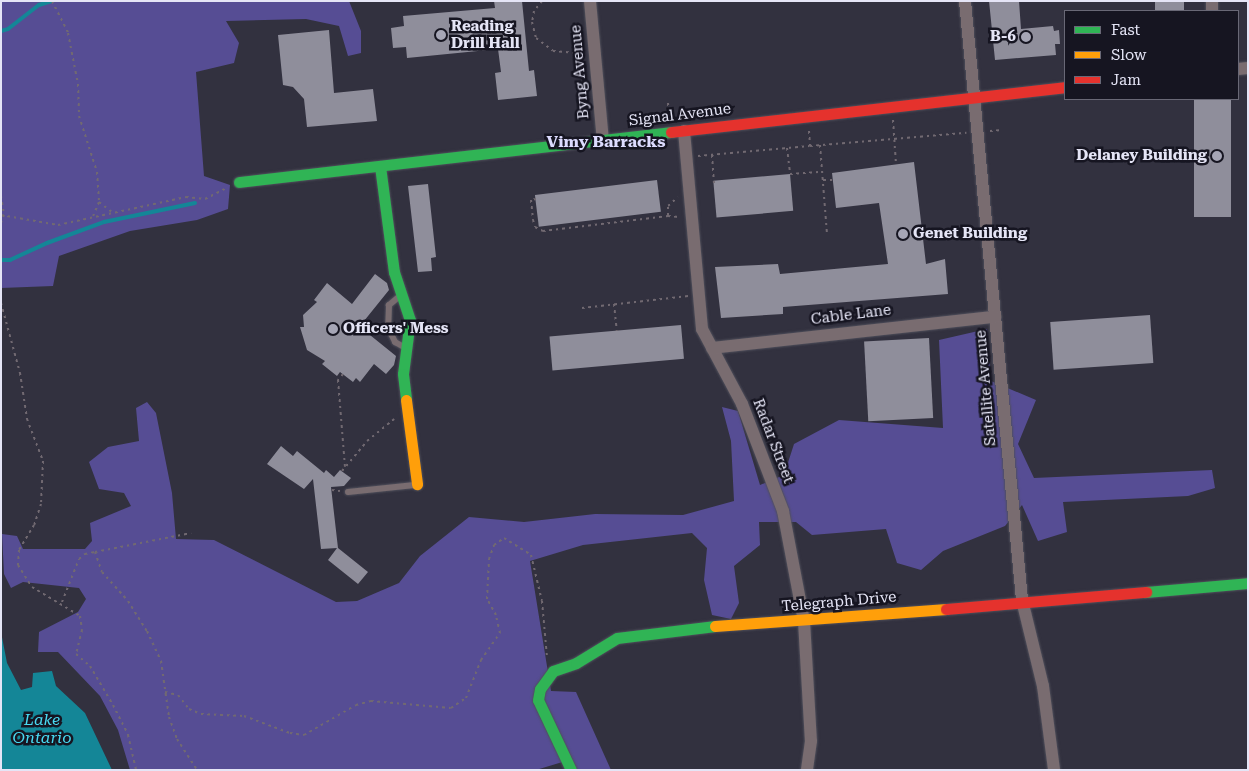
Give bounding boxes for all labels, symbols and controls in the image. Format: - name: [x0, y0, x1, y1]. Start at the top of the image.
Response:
- legend: [1064, 10, 1239, 100]
- place label: Reading Drill Hall: [451, 17, 520, 52]
- text: Fast: [1111, 21, 1140, 39]
- street label: Byng Avenue: [567, 24, 593, 120]
- place label: B-6: [990, 28, 1016, 46]
- marker: Reading Drill Hall: [435, 29, 447, 41]
- marker: B-6: [1020, 31, 1032, 43]
- text: Slow: [1111, 46, 1146, 64]
- text: Jam: [1111, 71, 1141, 89]
- street label: Signal Avenue: [628, 100, 732, 130]
- district label: Vimy Barracks: [547, 132, 665, 152]
- place label: Delaney Building: [1076, 147, 1207, 165]
- marker: Delaney Building: [1211, 150, 1223, 162]
- place label: Genet Building: [913, 225, 1027, 243]
- marker: Genet Building: [897, 228, 909, 240]
- street label: Cable Lane: [810, 301, 892, 329]
- place label: Officers' Mess: [343, 320, 449, 338]
- marker: Officers' Mess: [327, 323, 339, 335]
- street label: Satellite Avenue: [972, 329, 1000, 447]
- street label: Radar Street: [749, 396, 797, 486]
- street label: Telegraph Drive: [781, 588, 897, 616]
- water label: Lake Ontario: [13, 710, 71, 748]

